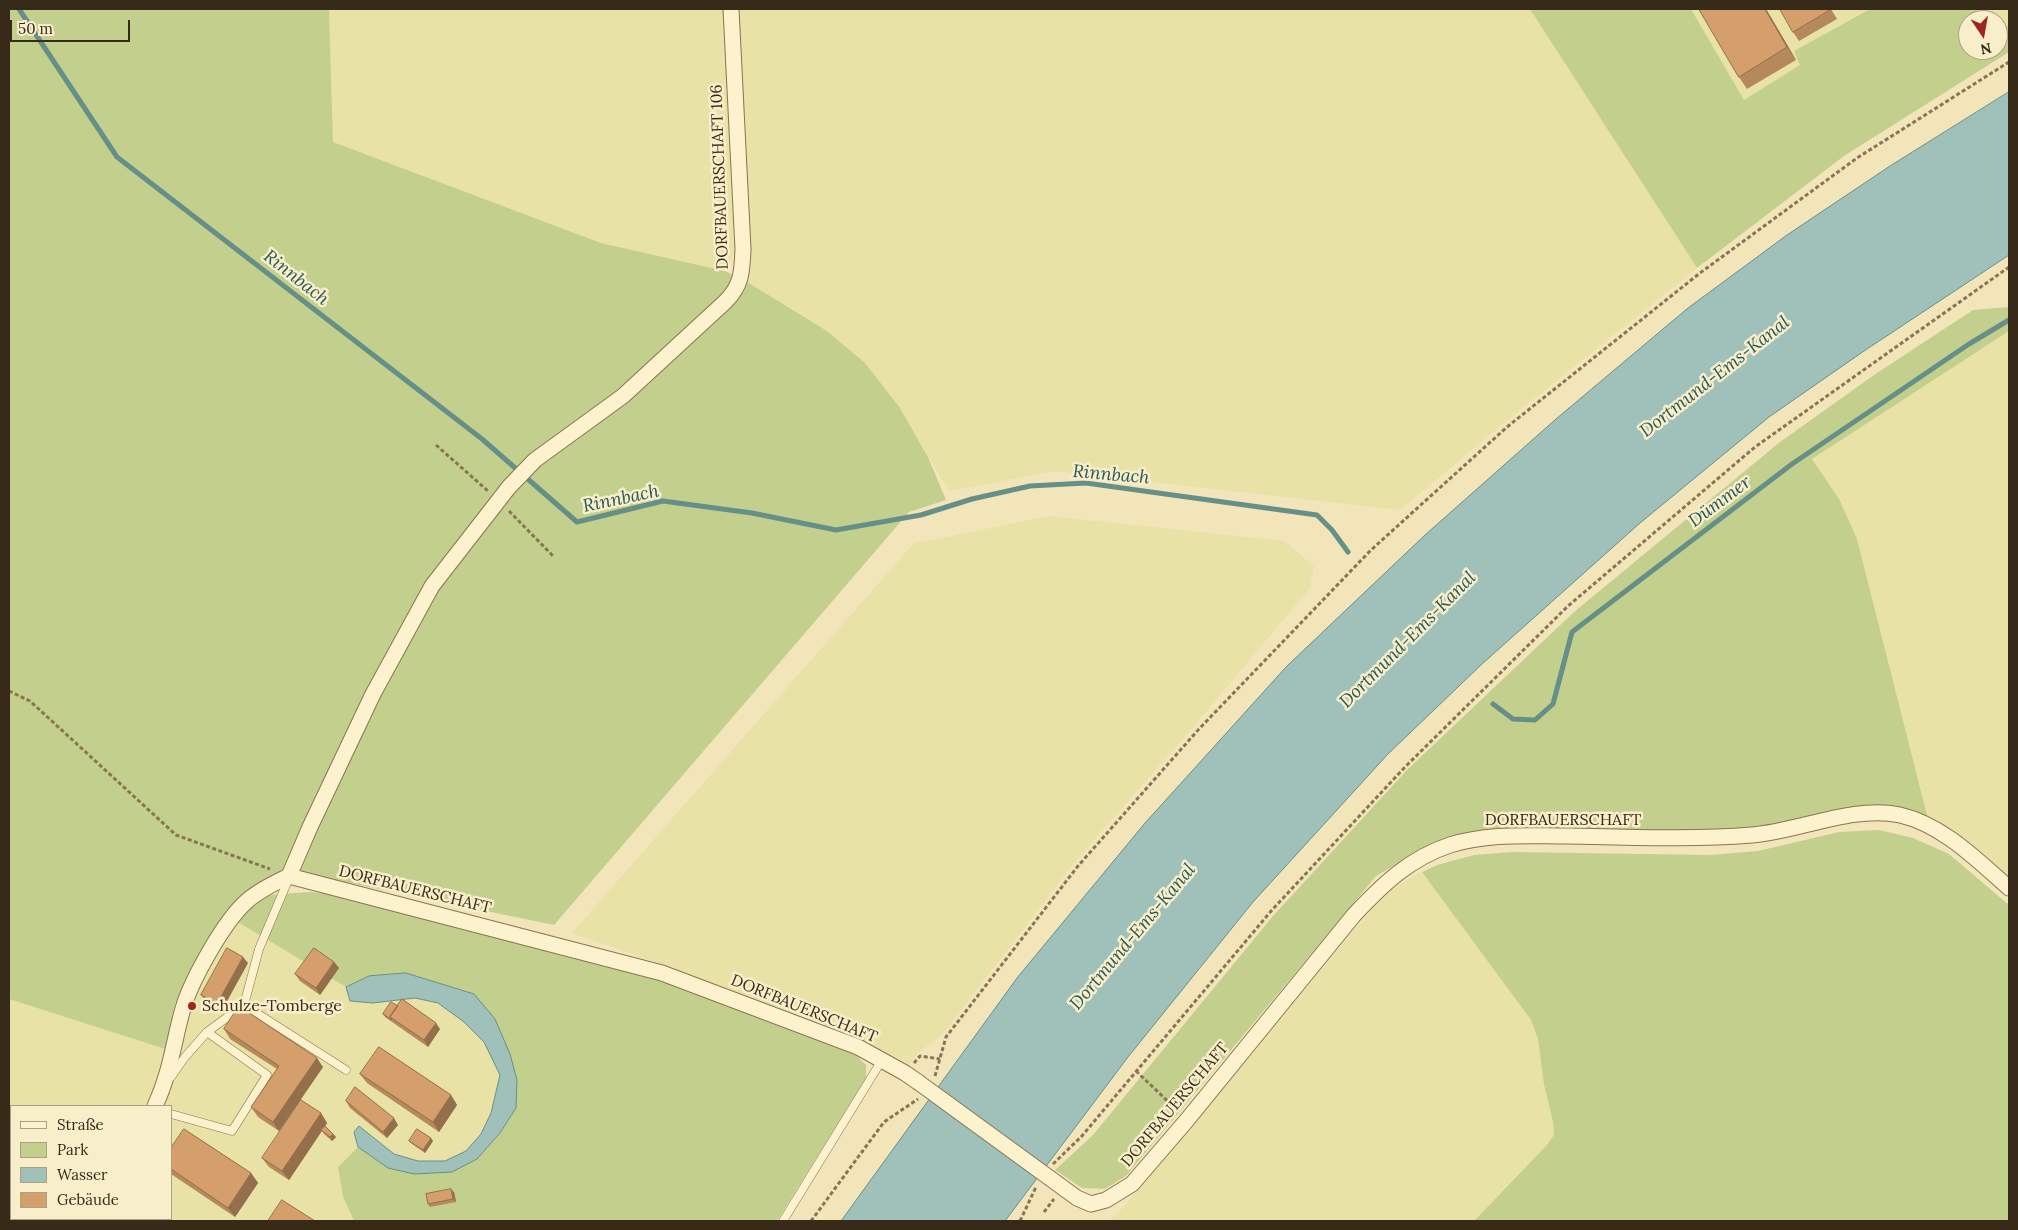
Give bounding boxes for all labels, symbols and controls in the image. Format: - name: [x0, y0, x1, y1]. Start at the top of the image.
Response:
- scale bar: [12, 10, 132, 42]
- north arrow: [1958, 10, 2008, 60]
- text: 50 m: [18, 19, 53, 38]
- text: N: [1979, 39, 1993, 59]
- street label: DORFBAUERSCHAFT 106: [707, 84, 733, 270]
- water label: Rinnbach: [259, 246, 333, 310]
- water label: Dortmund-Ems-Kanal: [1636, 312, 1794, 442]
- water label: Rinnbach: [1072, 461, 1150, 489]
- water label: Dümmer: [1685, 472, 1755, 532]
- water label: Rinnbach: [581, 480, 661, 518]
- water label: Dortmund-Ems-Kanal: [1335, 567, 1481, 713]
- street label: DORFBAUERSCHAFT: [1485, 810, 1641, 830]
- water label: Dortmund-Ems-Kanal: [1066, 860, 1200, 1014]
- street label: DORFBAUERSCHAFT: [337, 862, 493, 918]
- street label: DORFBAUERSCHAFT: [728, 971, 880, 1047]
- place label: Schulze-Tomberge: [202, 996, 342, 1016]
- marker: Schulze-Tomberge: [186, 1000, 198, 1012]
- street label: DORFBAUERSCHAFT: [1117, 1039, 1233, 1171]
- legend: [10, 1105, 172, 1220]
- text: Straße: [57, 1115, 104, 1134]
- text: Park: [57, 1140, 88, 1159]
- text: Wasser: [57, 1165, 108, 1184]
- text: Gebäude: [57, 1190, 119, 1209]

